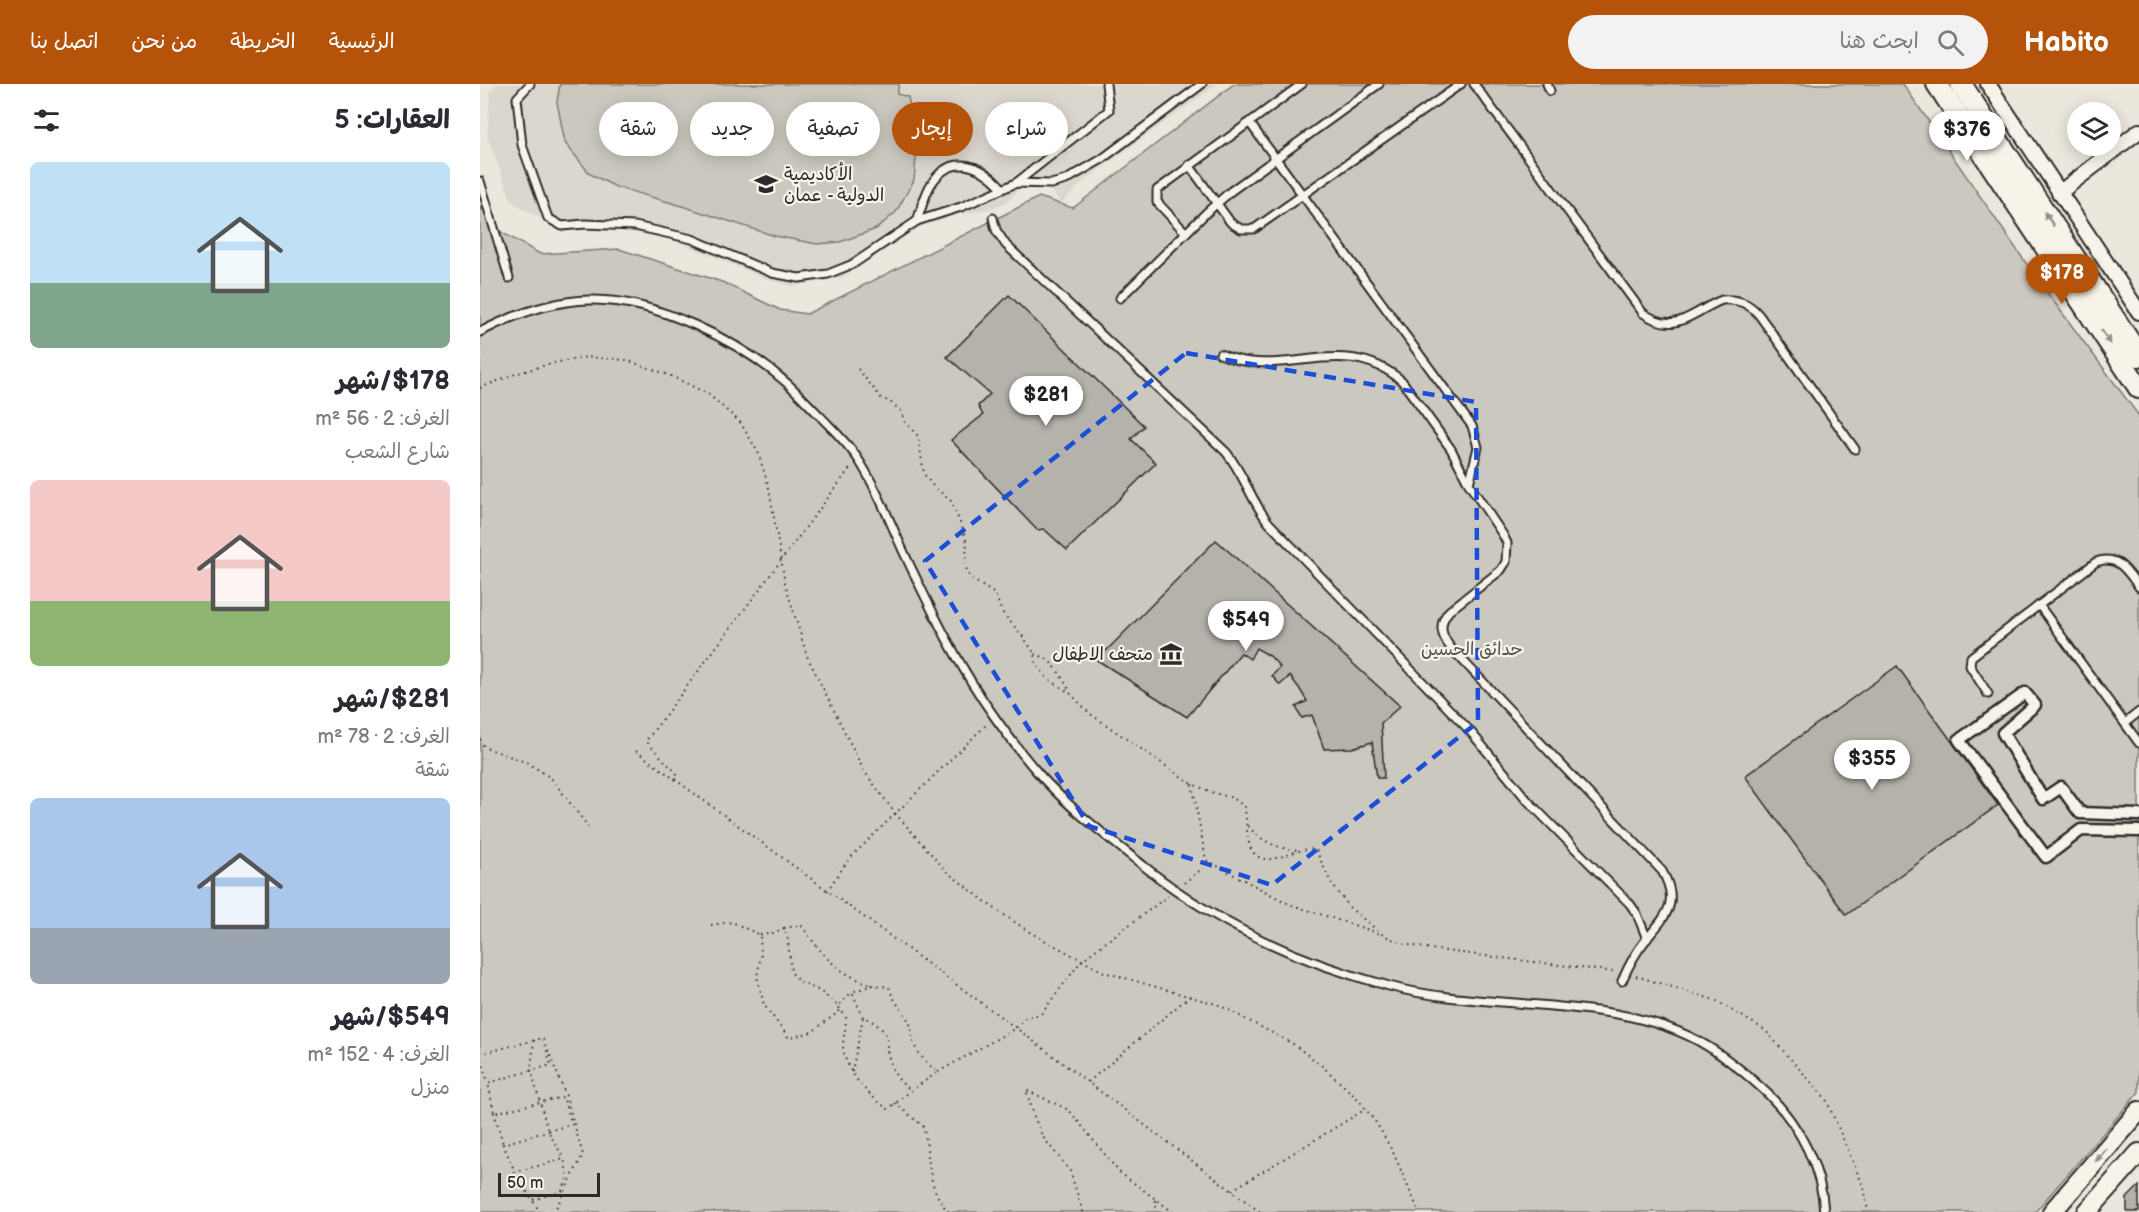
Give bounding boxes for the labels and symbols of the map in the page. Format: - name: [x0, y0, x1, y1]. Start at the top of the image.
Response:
- pin: $376: [1931, 111, 2003, 162]
- place label: الأكاديمية الدولية - عمان: [784, 162, 884, 206]
- school or university icon: الأكاديمية الدولية - عمان: [753, 171, 779, 197]
- one-way arrow: [2043, 212, 2055, 228]
- pin: $178: [2026, 254, 2098, 305]
- one-way arrow: [2100, 329, 2112, 345]
- pin: $281: [1010, 376, 1082, 427]
- pin: $549: [1210, 601, 1282, 652]
- park label: حدائق الحسين: [1421, 639, 1523, 660]
- museum icon: متحف الاطفال: [1158, 641, 1184, 667]
- place label: متحف الاطفال: [1052, 644, 1153, 665]
- pin: $355: [1836, 740, 1908, 791]
- one-way arrow: [2095, 1147, 2108, 1162]
- scale bar: [498, 1170, 600, 1198]

